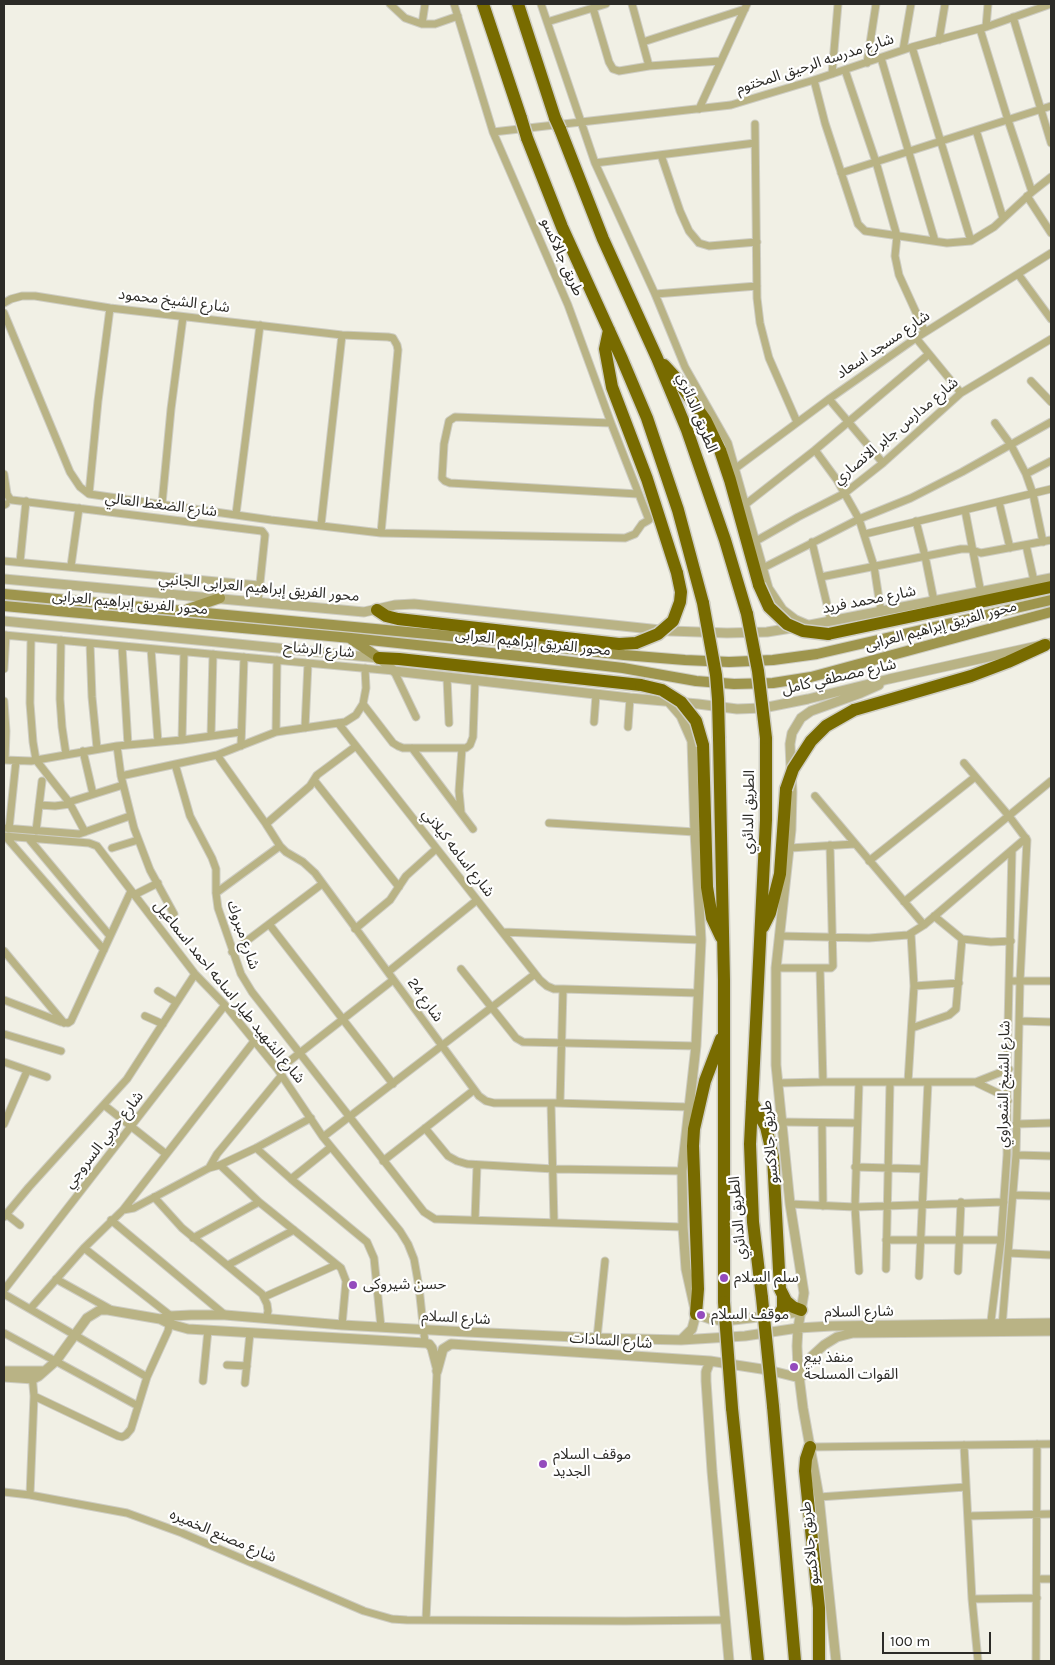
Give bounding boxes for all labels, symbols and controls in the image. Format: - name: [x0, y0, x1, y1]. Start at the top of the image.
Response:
- street label: شارع مدرسه الرحيق المختوم: [734, 30, 896, 98]
- street label: طريق جالاكسو: [537, 215, 587, 299]
- street label: شارع الشيخ محمود: [117, 285, 231, 317]
- street label: شارع مسجد اسعاد: [833, 307, 933, 383]
- street label: الطريق الدائري: [673, 371, 721, 455]
- street label: شارع مدارس جابر الانصاري: [830, 373, 962, 489]
- street label: شارع الضغط العالي: [104, 489, 218, 521]
- street label: محور الفريق إبراهيم العرابى الجانبي: [158, 570, 360, 606]
- street label: شارع محمد فريد: [821, 582, 917, 618]
- street label: محور الفريق إبراهيم العرابى: [51, 587, 209, 619]
- street label: محور الفريق إبراهيم العرابى: [863, 597, 1019, 655]
- street label: محور الفريق إبراهيم العرابى: [454, 626, 612, 660]
- street label: شارع الرشاح: [283, 638, 355, 662]
- street label: شارع مصطفي كامل: [780, 655, 898, 699]
- street label: الطريق الدائري: [739, 770, 759, 854]
- street label: شارع اسامه كيلاني: [418, 805, 498, 901]
- street label: شارع الشهيد طيار اسامه احمد اسماعيل: [149, 897, 309, 1087]
- street label: شارع مبروك: [223, 898, 263, 972]
- street label: شارع 24: [403, 975, 447, 1025]
- street label: شارع الشيخ الشعراوي: [994, 1020, 1014, 1148]
- street label: شارع حربي السروجي: [60, 1088, 148, 1192]
- street label: طريق جالاكسو: [757, 1099, 783, 1185]
- street label: الطريق الدائري: [725, 1175, 751, 1261]
- place label: سلم السلام: [734, 1269, 799, 1287]
- marker: سلم السلام: [718, 1272, 730, 1284]
- place label: حسن شيروكى: [363, 1276, 446, 1294]
- marker: حسن شيروكى: [347, 1279, 359, 1291]
- street label: شارع السلام: [824, 1302, 894, 1322]
- place label: موقف السلام: [711, 1306, 789, 1324]
- street label: شارع السلام: [421, 1307, 491, 1329]
- marker: موقف السلام: [695, 1309, 707, 1321]
- street label: شارع السادات: [569, 1329, 653, 1353]
- place label: منفذ بيع القوات المسلحة: [804, 1349, 898, 1384]
- marker: منفذ بيع القوات المسلحة: [788, 1361, 800, 1373]
- place label: موقف السلام الجديد: [553, 1446, 631, 1481]
- marker: موقف السلام الجديد: [537, 1458, 549, 1470]
- street label: طريق جالاكسو: [797, 1500, 823, 1586]
- street label: شارع مصنع الخميره: [167, 1505, 279, 1567]
- scale bar: [885, 1622, 994, 1654]
- text: 100 m: [890, 1632, 930, 1650]

